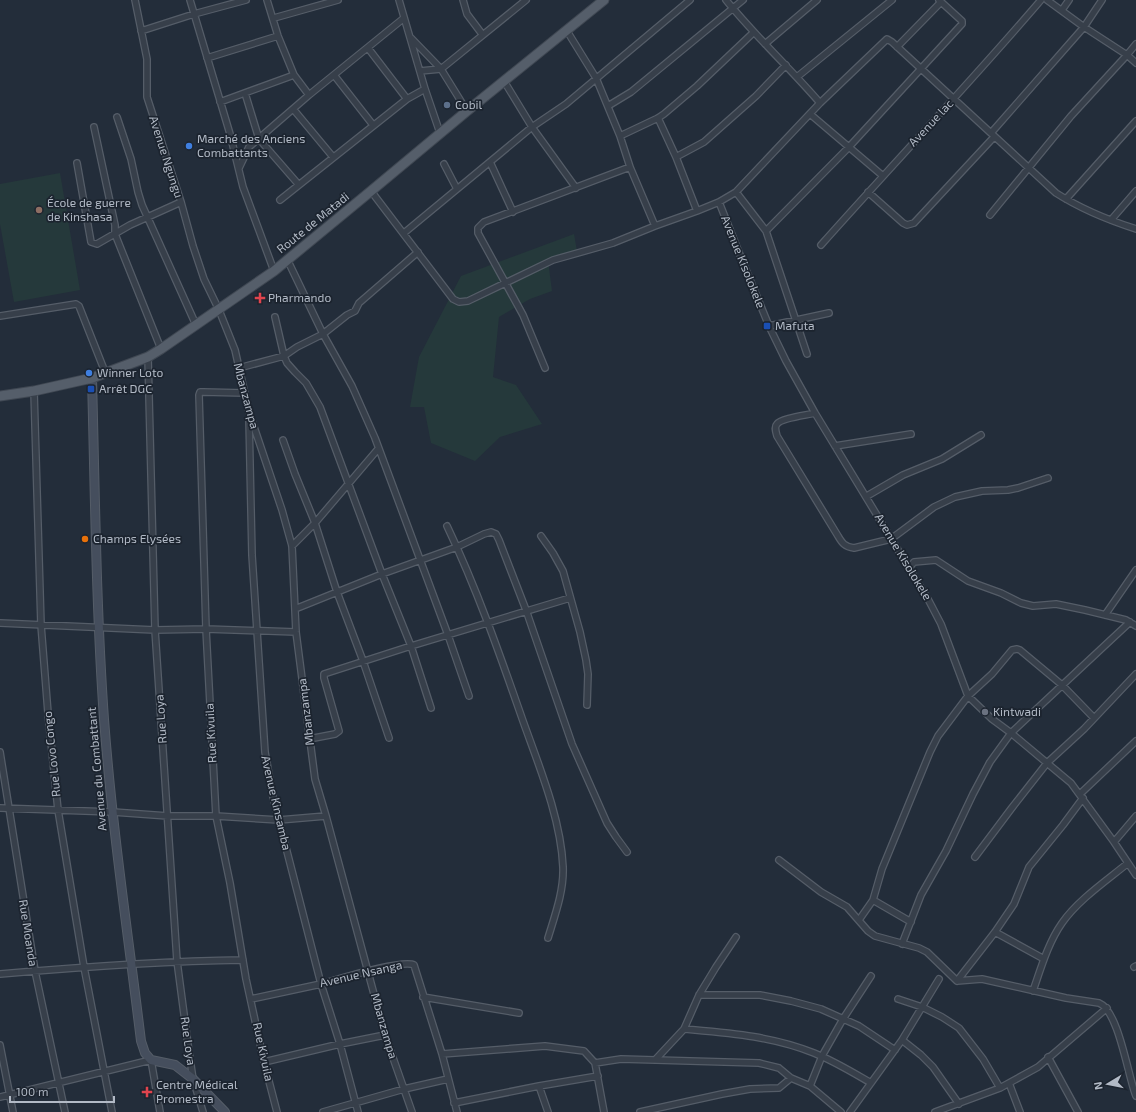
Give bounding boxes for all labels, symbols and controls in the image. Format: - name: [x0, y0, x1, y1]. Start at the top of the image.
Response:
- street label: Avenue lac: [905, 96, 956, 149]
- place label: Cobil: [455, 97, 482, 111]
- marker: Cobil: [442, 100, 452, 110]
- street label: Avenue Ngungu: [147, 114, 187, 199]
- place label: Marché des Anciens Combattants: [197, 131, 305, 159]
- marker: Marché des Anciens Combattants: [184, 141, 194, 151]
- street label: Route de Matadi: [273, 189, 351, 256]
- place label: École de guerre de Kinshasa: [47, 195, 131, 223]
- marker: École de guerre de Kinshasa: [34, 205, 44, 215]
- street label: Avenue Kisolokele: [719, 213, 769, 310]
- place label: Pharmando: [268, 290, 331, 304]
- marker: Pharmando: [255, 293, 265, 303]
- place label: Mafuta: [775, 318, 815, 332]
- marker: Mafuta: [762, 321, 772, 331]
- street label: Mbanzampa: [231, 361, 262, 430]
- place label: Winner Loto: [97, 365, 163, 379]
- marker: Winner Loto: [84, 368, 94, 378]
- place label: Arrêt DGC: [99, 381, 152, 395]
- marker: Arrêt DGC: [86, 384, 96, 394]
- street label: Avenue Kisolokele: [872, 511, 935, 602]
- place label: Champs Elysées: [93, 531, 181, 545]
- marker: Champs Elysées: [80, 534, 90, 544]
- street label: Mbanzampa: [294, 678, 316, 747]
- street label: Rue Loya: [151, 694, 169, 744]
- street label: Rue Kivuila: [201, 703, 219, 763]
- place label: Kintwadi: [993, 704, 1041, 718]
- street label: Avenue du Combattant: [84, 706, 108, 832]
- marker: Kintwadi: [980, 707, 990, 717]
- street label: Rue Lovo Congo: [40, 710, 62, 798]
- street label: Avenue Kinsamba: [259, 754, 295, 851]
- street label: Rue Moanda: [17, 898, 41, 967]
- street label: Avenue Nsanga: [318, 957, 403, 989]
- street label: Mbanzampa: [369, 991, 401, 1060]
- street label: Rue Loya: [179, 1016, 199, 1066]
- street label: Rue Kivuila: [251, 1021, 277, 1082]
- north arrow: [1088, 1064, 1128, 1104]
- place label: Centre Médical Promestra: [156, 1077, 238, 1105]
- scale bar: [10, 1078, 114, 1104]
- text: N: [1091, 1081, 1105, 1091]
- text: 100 m: [16, 1084, 48, 1098]
- marker: Centre Médical Promestra: [141, 1086, 153, 1098]

